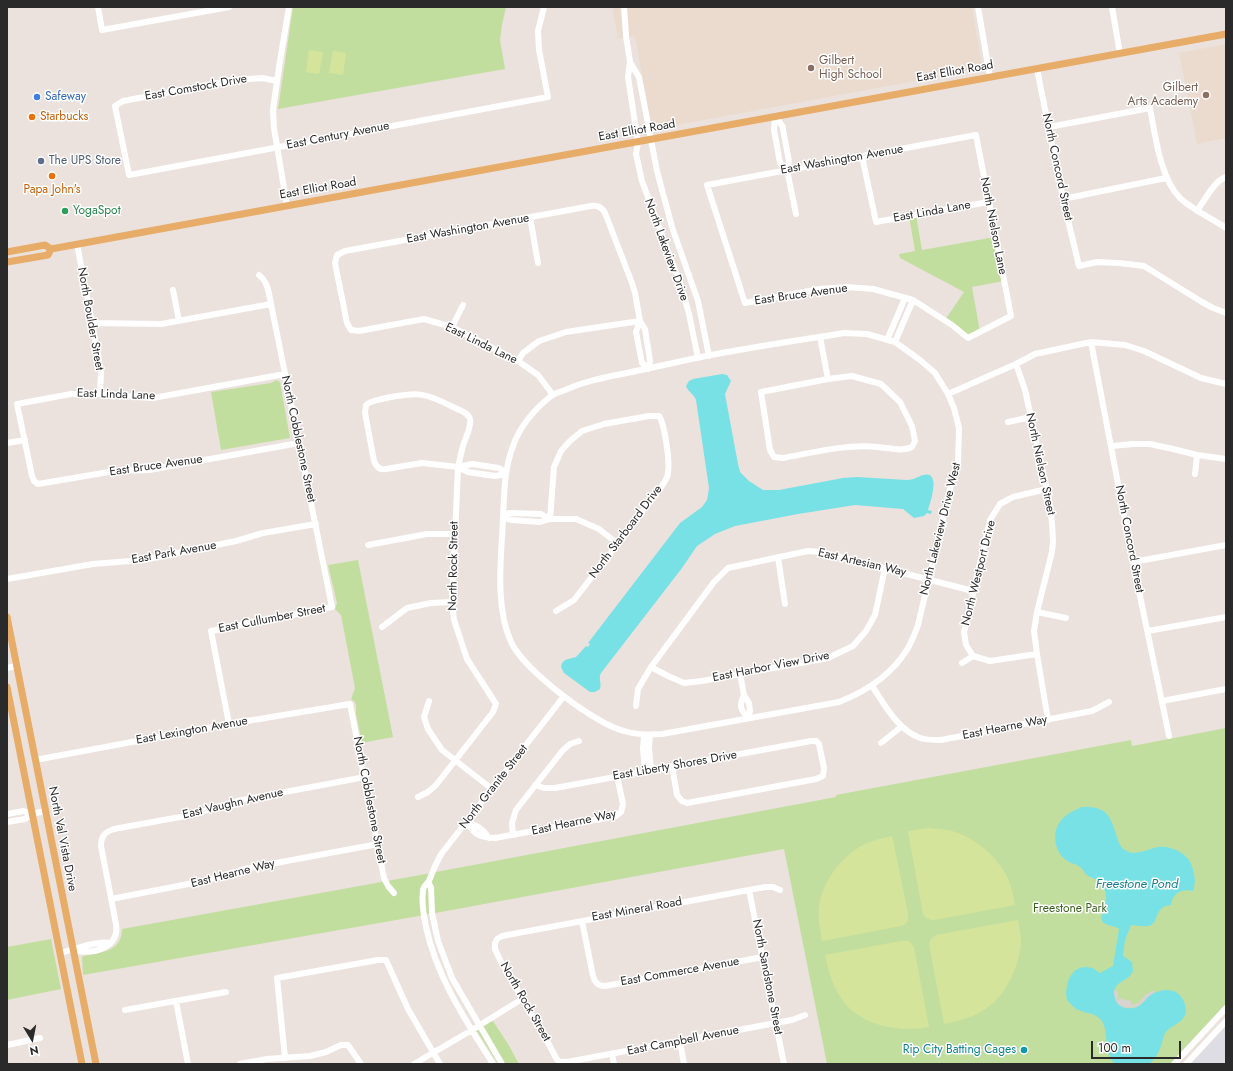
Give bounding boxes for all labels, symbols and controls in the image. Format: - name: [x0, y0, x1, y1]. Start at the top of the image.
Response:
- place label: Gilbert High School: [819, 54, 882, 82]
- street label: East Elliot Road: [915, 58, 995, 86]
- marker: Gilbert High School: [806, 63, 816, 73]
- street label: East Comstock Drive: [144, 72, 248, 104]
- place label: Gilbert Arts Academy: [1128, 81, 1198, 109]
- place label: Safeway: [45, 90, 86, 104]
- marker: Gilbert Arts Academy: [1201, 90, 1211, 100]
- marker: Safeway: [32, 92, 42, 102]
- place label: Starbucks: [40, 110, 88, 124]
- marker: Starbucks: [27, 112, 37, 122]
- street label: North Concord Street: [1039, 112, 1075, 222]
- street label: East Elliot Road: [597, 117, 677, 145]
- street label: East Century Avenue: [285, 119, 391, 153]
- street label: East Washington Avenue: [780, 142, 904, 178]
- place label: The UPS Store: [49, 154, 121, 168]
- marker: The UPS Store: [36, 156, 46, 166]
- marker: Papa John's: [47, 171, 57, 181]
- street label: East Elliot Road: [278, 175, 358, 203]
- street label: North Nielson Lane: [976, 176, 1010, 276]
- place label: Papa John's: [24, 183, 80, 197]
- street label: North Lakeview Drive: [641, 197, 691, 303]
- street label: East Linda Lane: [892, 198, 972, 226]
- place label: YogaSpot: [73, 204, 121, 218]
- marker: YogaSpot: [60, 206, 70, 216]
- street label: East Washington Avenue: [406, 211, 530, 247]
- street label: North Boulder Street: [74, 266, 106, 372]
- street label: East Bruce Avenue: [754, 281, 848, 309]
- street label: East Linda Lane: [443, 320, 519, 368]
- street label: North Cobblestone Street: [278, 374, 318, 504]
- street label: East Linda Lane: [77, 386, 155, 404]
- street label: North Nielson Street: [1022, 412, 1058, 516]
- street label: East Bruce Avenue: [109, 452, 203, 480]
- street label: North Lakeview Drive West: [918, 461, 964, 597]
- street label: North Starboard Drive: [586, 483, 666, 581]
- street label: North Concord Street: [1112, 484, 1146, 594]
- street label: North Westport Drive: [959, 519, 999, 627]
- street label: North Rock Street: [446, 521, 462, 611]
- street label: East Park Avenue: [130, 538, 218, 568]
- street label: East Artesian Way: [816, 546, 908, 580]
- street label: East Cullumber Street: [217, 602, 327, 636]
- street label: East Harbor View Drive: [711, 649, 831, 685]
- street label: East Hearne Way: [961, 713, 1049, 743]
- street label: East Lexington Avenue: [135, 714, 249, 748]
- street label: North Cobblestone Street: [350, 735, 388, 865]
- street label: North Granite Street: [457, 742, 531, 832]
- street label: East Liberty Shores Drive: [612, 748, 738, 784]
- street label: North Val Vista Drive: [45, 785, 79, 893]
- street label: East Vaughn Avenue: [181, 785, 285, 823]
- street label: East Hearne Way: [530, 807, 618, 839]
- street label: East Hearne Way: [189, 857, 277, 891]
- water label: Freestone Pond: [1096, 877, 1178, 893]
- street label: East Mineral Road: [591, 895, 683, 925]
- park label: Freestone Park: [1033, 902, 1107, 916]
- street label: North Sandstone Street: [749, 918, 785, 1036]
- street label: East Commerce Avenue: [620, 954, 740, 990]
- street label: North Rock Street: [496, 960, 554, 1044]
- north arrow: [12, 1019, 52, 1059]
- street label: East Campbell Avenue: [626, 1023, 740, 1059]
- scale bar: [1093, 1033, 1183, 1059]
- text: 100 m: [1098, 1039, 1131, 1057]
- text: N: [28, 1042, 40, 1059]
- place label: Rip City Batting Cages: [903, 1043, 1016, 1057]
- marker: Rip City Batting Cages: [1019, 1045, 1029, 1055]

